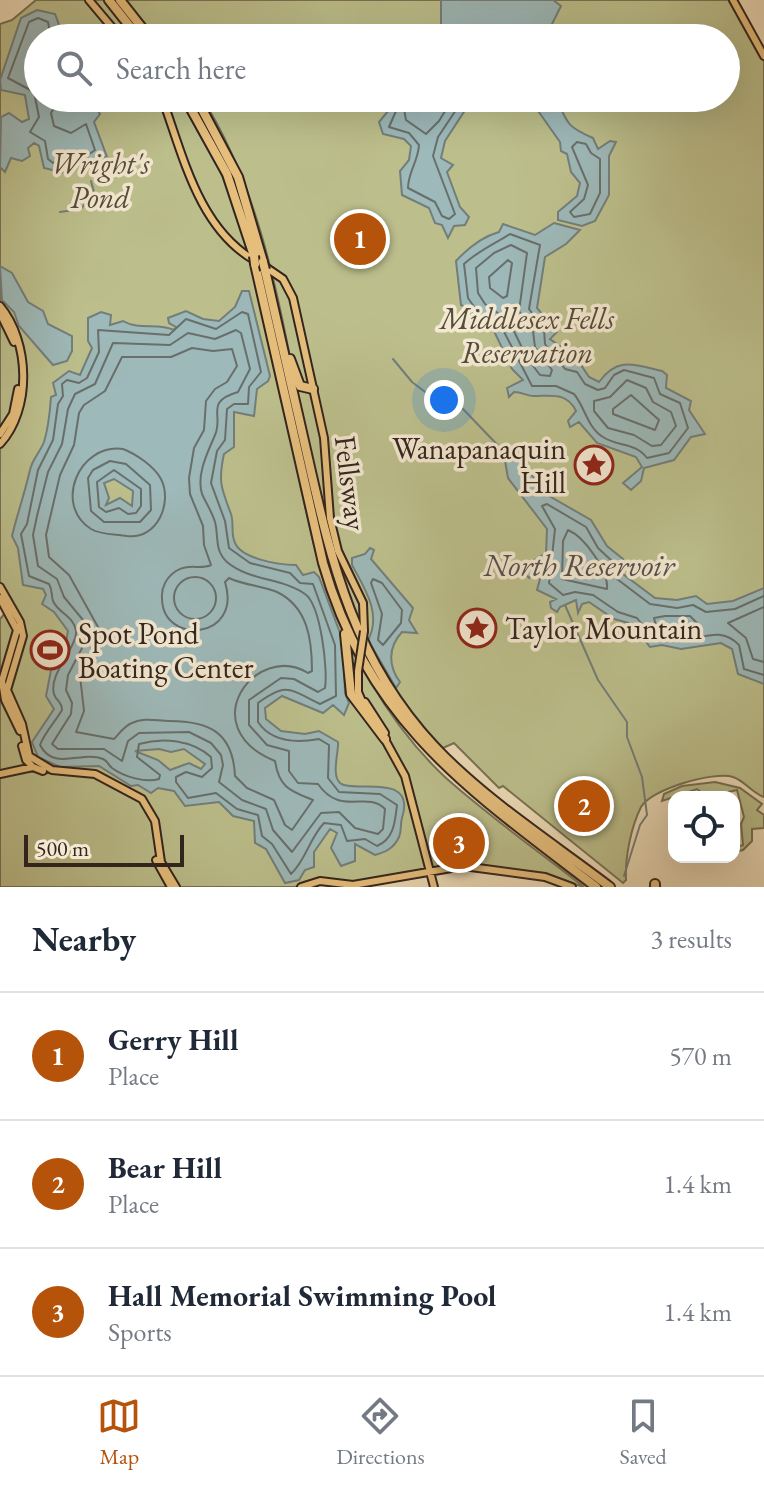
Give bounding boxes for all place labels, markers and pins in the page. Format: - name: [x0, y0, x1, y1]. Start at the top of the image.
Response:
- pin: 1: [334, 209, 386, 269]
- place label: Wanapanaquin Hill: [392, 429, 566, 502]
- place icon: Wanapanaquin Hill: [573, 444, 615, 486]
- place icon: Taylor Mountain: [456, 607, 498, 649]
- place label: Taylor Mountain: [505, 609, 702, 648]
- place label: Spot Pond Boating Center: [78, 614, 253, 687]
- sports icon: Spot Pond Boating Center: [29, 629, 71, 671]
- pin: 2: [558, 776, 610, 836]
- pin: 3: [433, 813, 485, 873]

